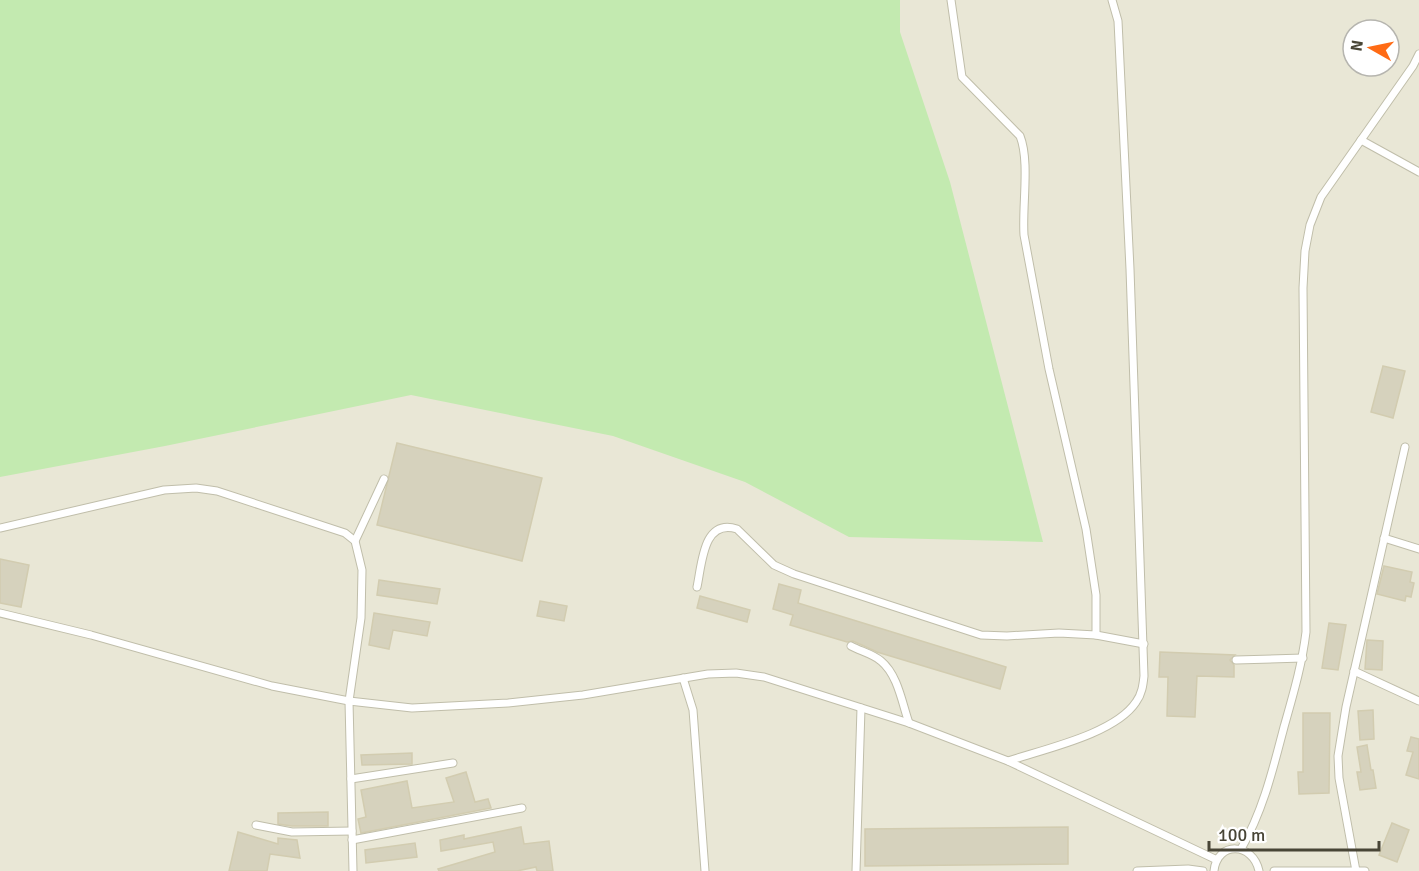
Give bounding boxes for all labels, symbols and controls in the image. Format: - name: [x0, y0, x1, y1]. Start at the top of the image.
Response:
- north arrow: [1341, 18, 1401, 78]
- text: N: [1346, 39, 1368, 53]
- scale bar: [1209, 814, 1378, 852]
- text: 100 m: [1218, 824, 1265, 846]

